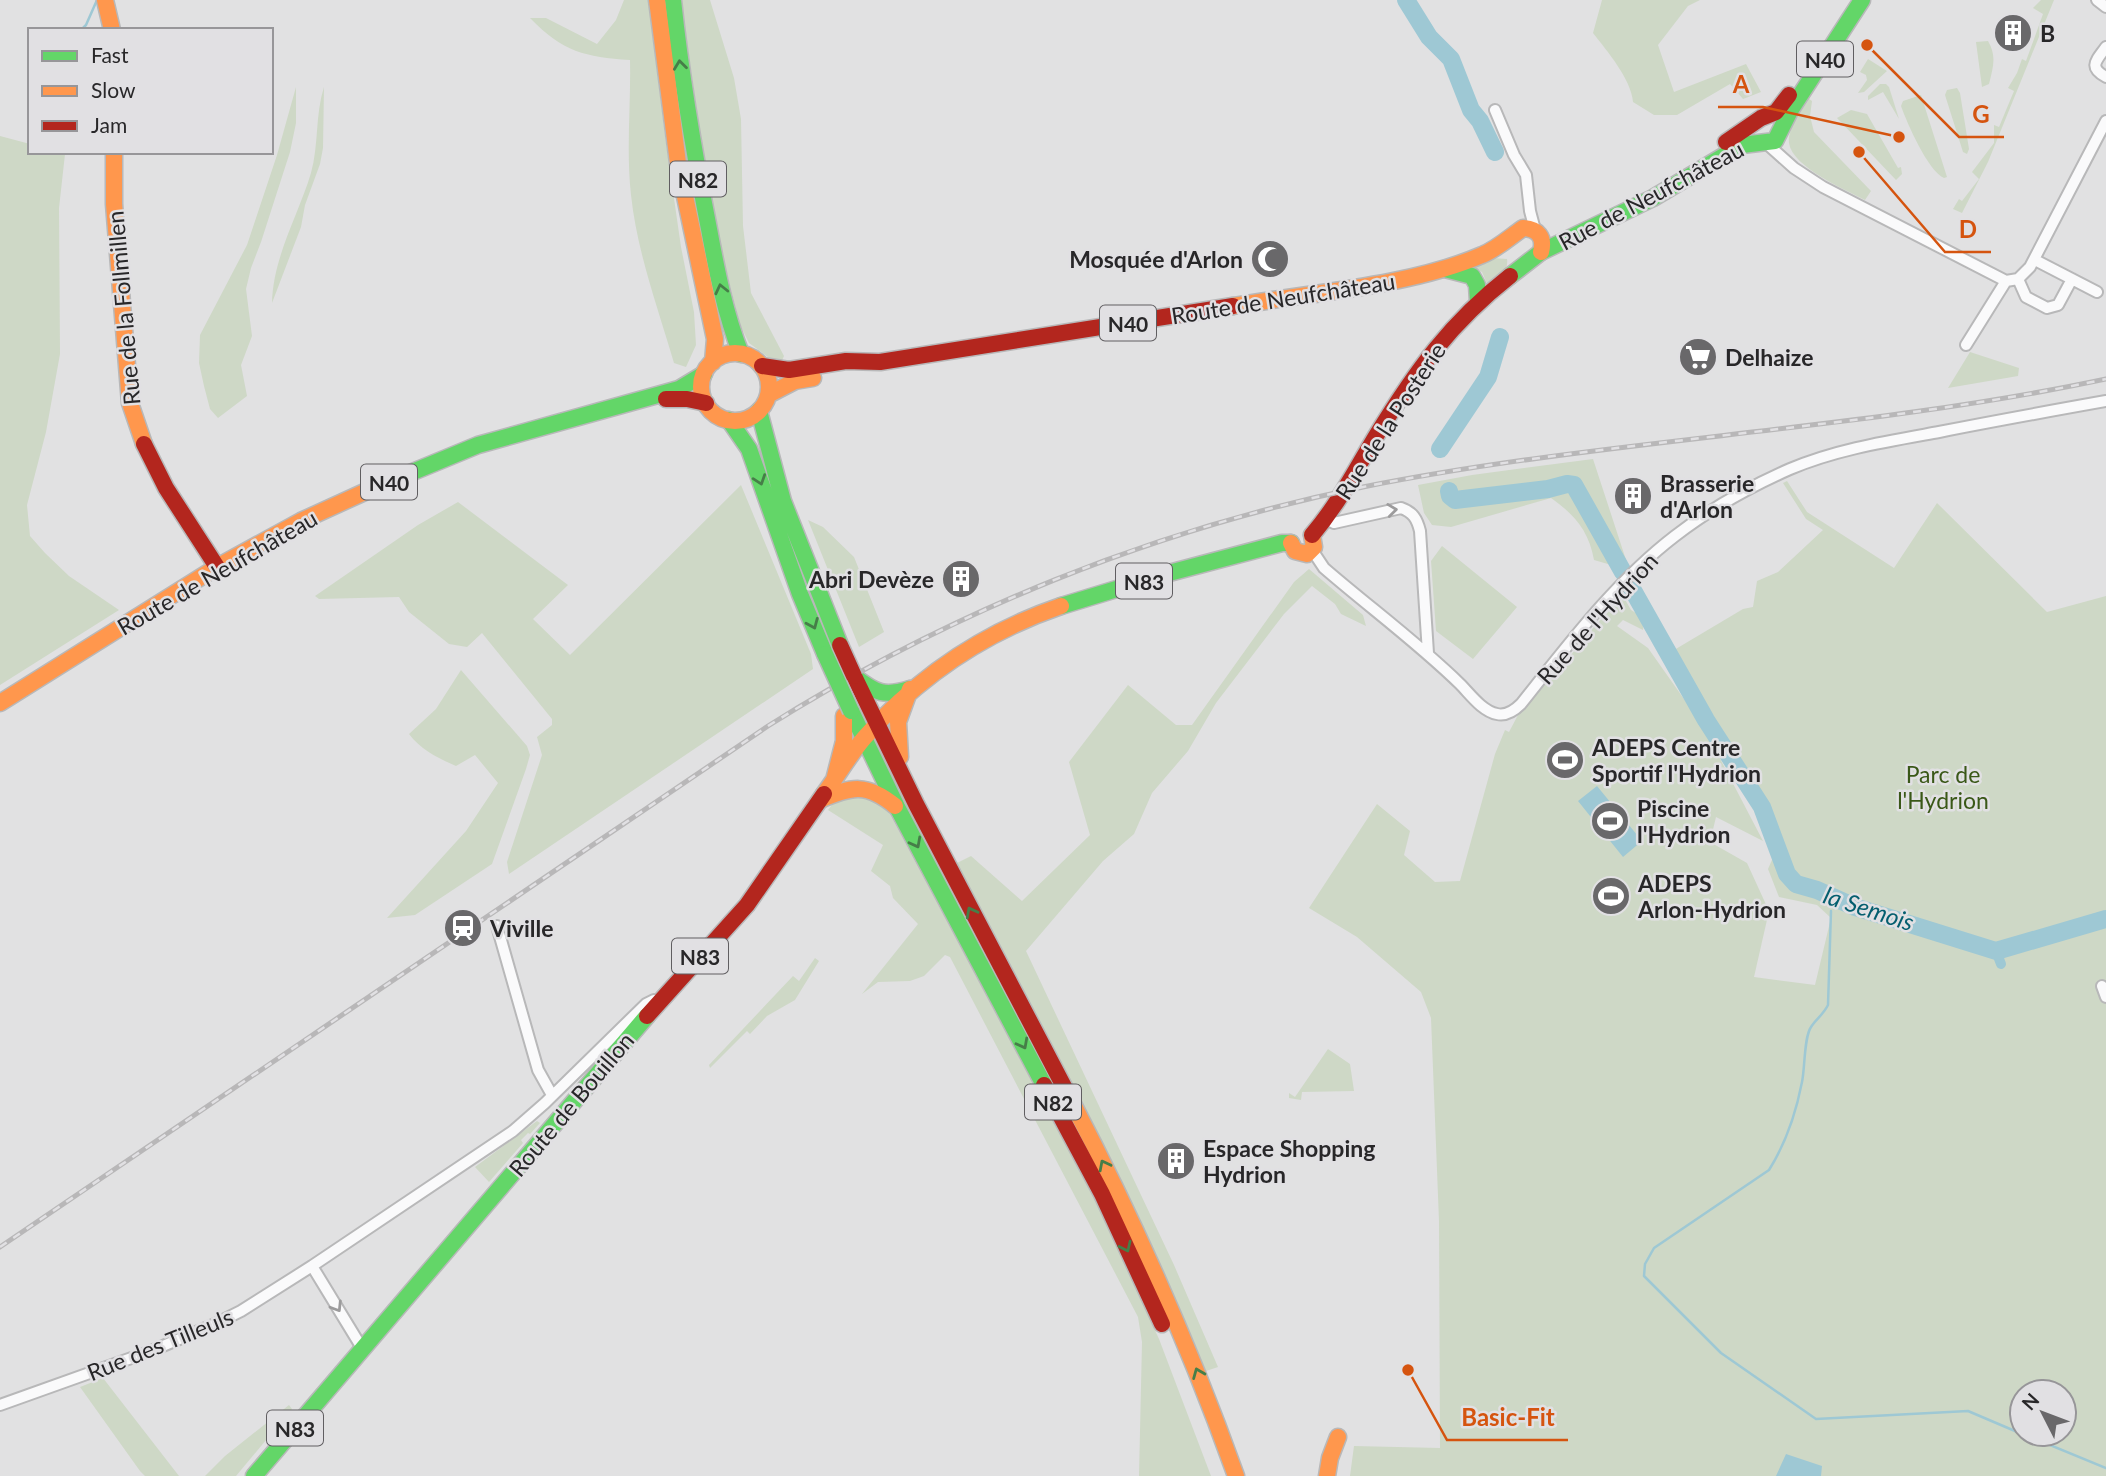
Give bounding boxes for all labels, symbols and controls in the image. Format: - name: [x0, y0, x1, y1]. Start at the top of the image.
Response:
- building icon: B: [1992, 12, 2034, 54]
- place label: B: [2040, 19, 2055, 47]
- legend: [28, 28, 273, 154]
- text: Fast: [91, 42, 129, 67]
- road number: N40: [1797, 42, 1853, 76]
- one-way arrow: [673, 59, 688, 71]
- callout: A: [1718, 62, 1763, 107]
- text: A: [1732, 69, 1750, 98]
- text: Slow: [91, 77, 136, 102]
- callout: G: [1959, 92, 2004, 137]
- text: G: [1972, 99, 1990, 128]
- text: Jam: [91, 112, 127, 137]
- street label: Rue de Neufchâteau: [1554, 134, 1748, 256]
- road number: N82: [670, 162, 726, 196]
- callout: D: [1945, 207, 1991, 252]
- street label: Rue de la Follmillen: [101, 210, 145, 406]
- text: D: [1959, 214, 1977, 243]
- mosque icon: Mosquée d'Arlon: [1249, 238, 1291, 280]
- place label: Mosquée d'Arlon: [1069, 245, 1243, 273]
- street label: Route de Neufchâteau: [1169, 266, 1397, 330]
- one-way arrow: [715, 283, 729, 295]
- road number: N40: [1100, 306, 1156, 340]
- supermarket icon: Delhaize: [1677, 336, 1719, 378]
- street label: Rue de la Posterie: [1329, 337, 1451, 505]
- place label: Delhaize: [1725, 343, 1813, 371]
- road number: N40: [361, 464, 417, 500]
- place label: Brasserie d'Arlon: [1660, 469, 1754, 523]
- one-way arrow: [752, 474, 766, 486]
- building icon: Brasserie d'Arlon: [1612, 475, 1654, 517]
- street label: Route de Neufchâteau: [112, 503, 322, 641]
- one-way arrow: [1386, 503, 1398, 518]
- street label: Rue de l'Hydrion: [1531, 546, 1663, 690]
- building icon: Abri Devèze: [940, 558, 982, 600]
- road number: N83: [1116, 564, 1172, 598]
- place label: Abri Devèze: [808, 565, 934, 593]
- one-way arrow: [804, 617, 818, 629]
- place label: ADEPS Centre Sportif l'Hydrion: [1591, 733, 1761, 787]
- sports icon: ADEPS Centre Sportif l'Hydrion: [1544, 739, 1586, 781]
- park label: Parc de l'Hydrion: [1897, 760, 1989, 814]
- place label: Piscine l'Hydrion: [1637, 794, 1731, 848]
- sports icon: Piscine l'Hydrion: [1589, 800, 1631, 842]
- one-way arrow: [908, 836, 921, 848]
- place label: ADEPS Arlon-Hydrion: [1637, 869, 1786, 923]
- sports icon: ADEPS Arlon-Hydrion: [1590, 875, 1632, 917]
- water label: la Semois: [1820, 880, 1918, 936]
- station icon: Viville: [442, 907, 484, 949]
- one-way arrow: [966, 907, 980, 919]
- place label: Viville: [489, 914, 554, 942]
- road number: N83: [672, 939, 728, 974]
- street label: Route de Bouillon: [503, 1026, 639, 1182]
- one-way arrow: [1015, 1037, 1028, 1049]
- road number: N82: [1025, 1084, 1081, 1120]
- place label: Espace Shopping Hydrion: [1203, 1134, 1375, 1188]
- building icon: Espace Shopping Hydrion: [1155, 1140, 1197, 1182]
- one-way arrow: [1099, 1160, 1112, 1172]
- one-way arrow: [1118, 1240, 1132, 1252]
- one-way arrow: [329, 1300, 342, 1313]
- street label: Rue des Tilleuls: [83, 1302, 237, 1386]
- one-way arrow: [1192, 1367, 1206, 1379]
- north arrow: [2008, 1378, 2078, 1448]
- text: N: [2017, 1388, 2043, 1414]
- callout: Basic-Fit: [1447, 1395, 1568, 1440]
- text: Basic-Fit: [1461, 1402, 1555, 1431]
- road number: N83: [267, 1410, 323, 1446]

